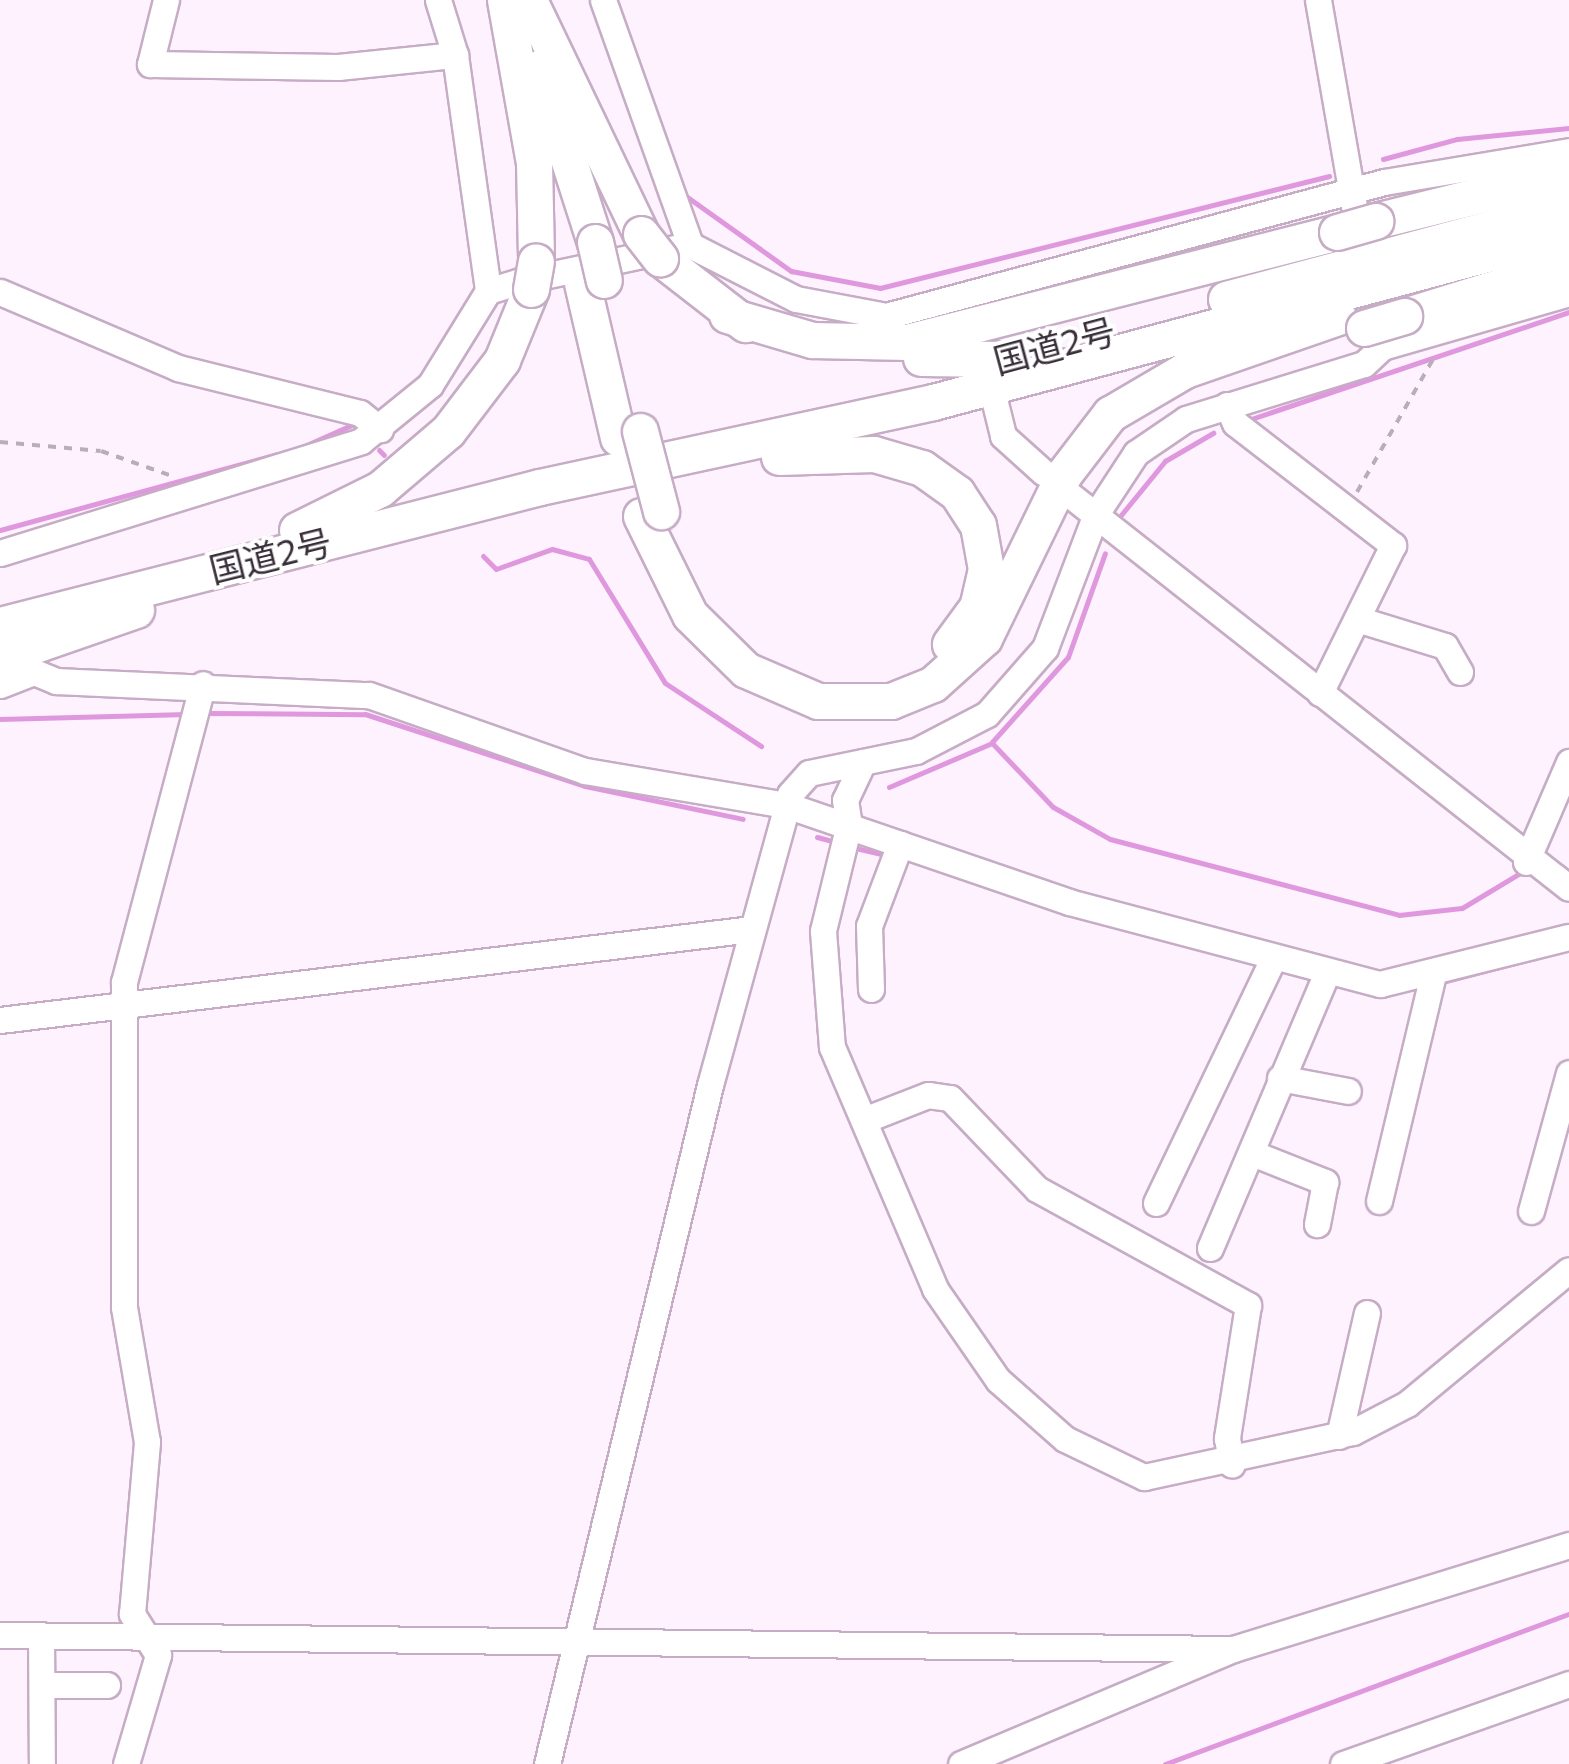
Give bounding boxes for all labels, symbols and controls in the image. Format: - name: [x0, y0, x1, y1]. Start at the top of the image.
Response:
- street label: 国道2号: [988, 309, 1120, 381]
- street label: 国道2号: [205, 520, 335, 590]

